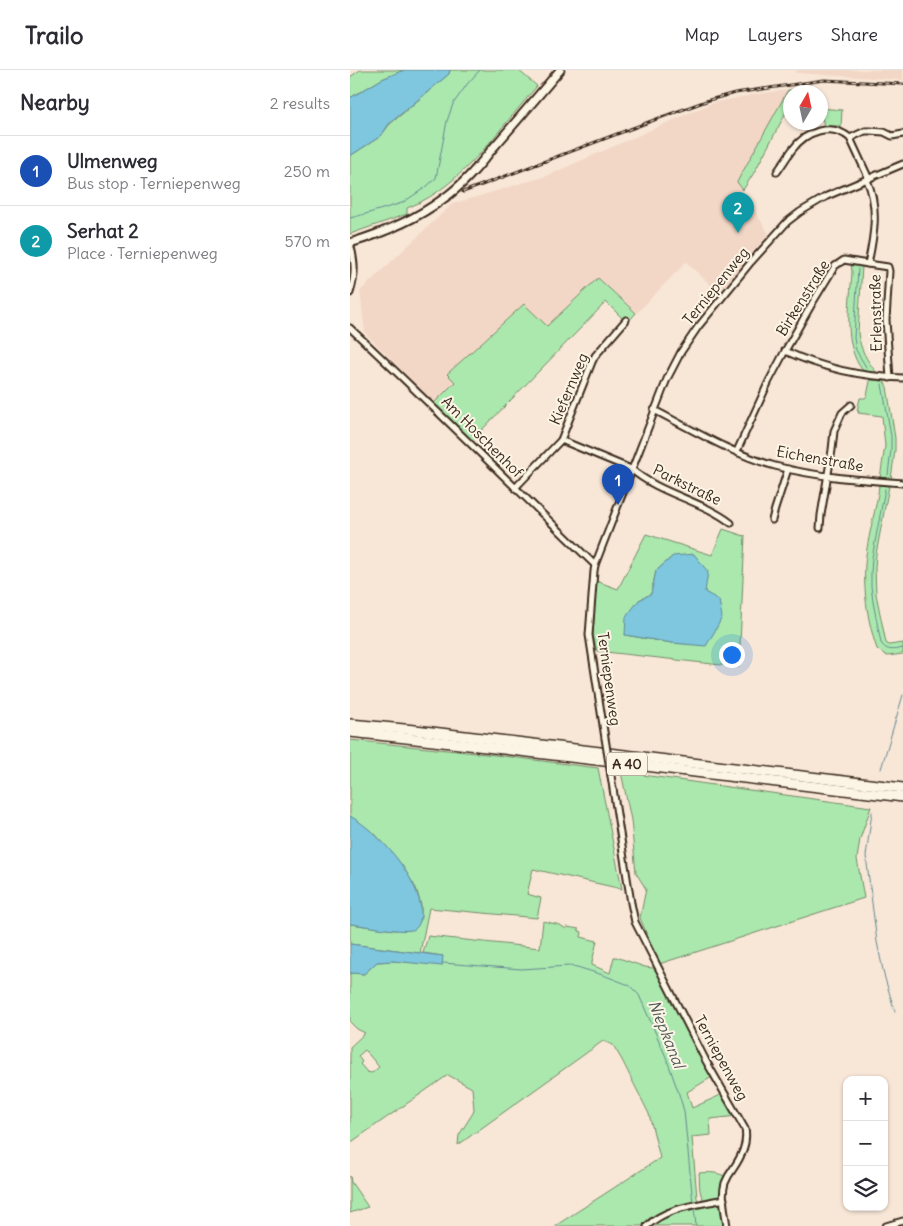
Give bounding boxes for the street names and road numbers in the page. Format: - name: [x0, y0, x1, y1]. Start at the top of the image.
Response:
- street label: Terniepenweg: [678, 243, 753, 328]
- street label: Birkenstraße: [772, 256, 833, 339]
- street label: Erlenstraße: [865, 274, 886, 352]
- street label: Kiefernweg: [545, 350, 592, 428]
- street label: Am Hoschenhof: [438, 392, 528, 482]
- street label: Eichenstraße: [775, 442, 865, 475]
- street label: Parkstraße: [650, 460, 724, 509]
- street label: Terniepenweg: [594, 631, 625, 727]
- road number: A 40: [607, 752, 647, 776]
- street label: Terniepenweg: [690, 1012, 753, 1104]

